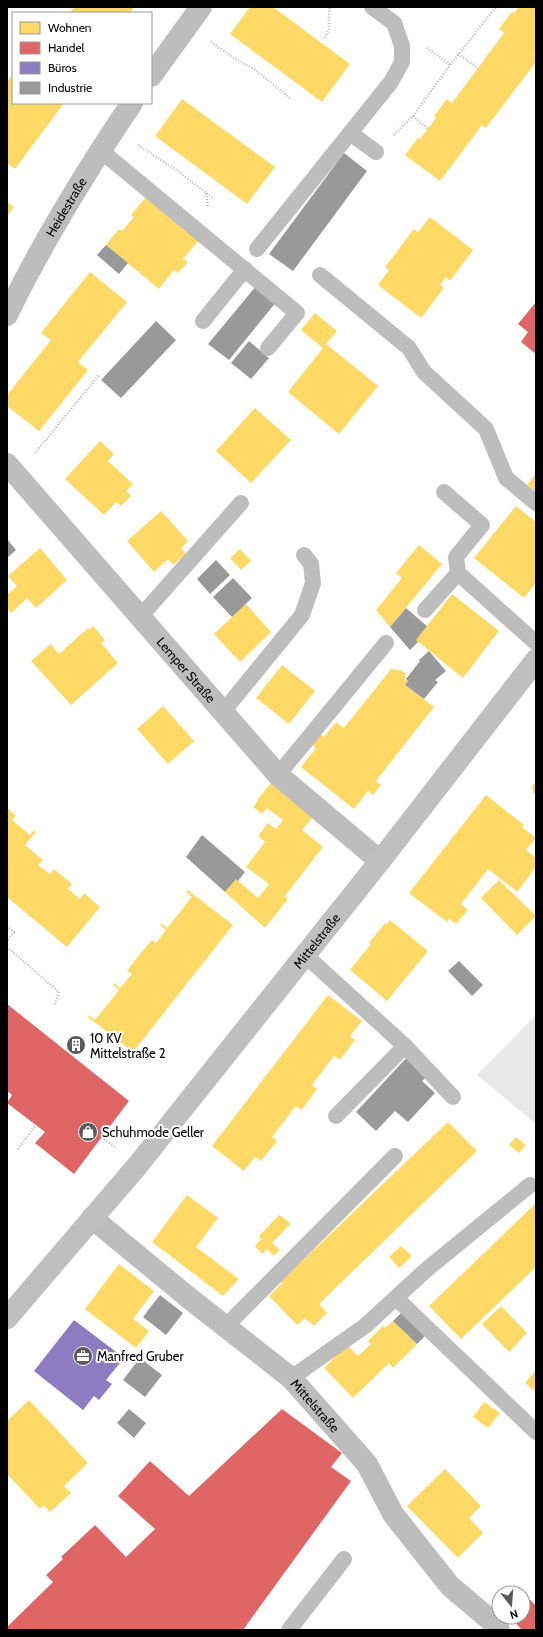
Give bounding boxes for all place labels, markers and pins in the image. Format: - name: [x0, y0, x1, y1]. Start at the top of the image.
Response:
- place label: 10 KV Mittelstraße 2: [90, 1030, 166, 1061]
- building icon: 10 KV Mittelstraße 2: [65, 1034, 87, 1056]
- shop icon: Schuhmode Geller: [77, 1121, 99, 1143]
- place label: Schuhmode Geller: [102, 1124, 205, 1140]
- office icon: Manfred Gruber: [72, 1345, 94, 1367]
- place label: Manfred Gruber: [97, 1348, 184, 1364]

